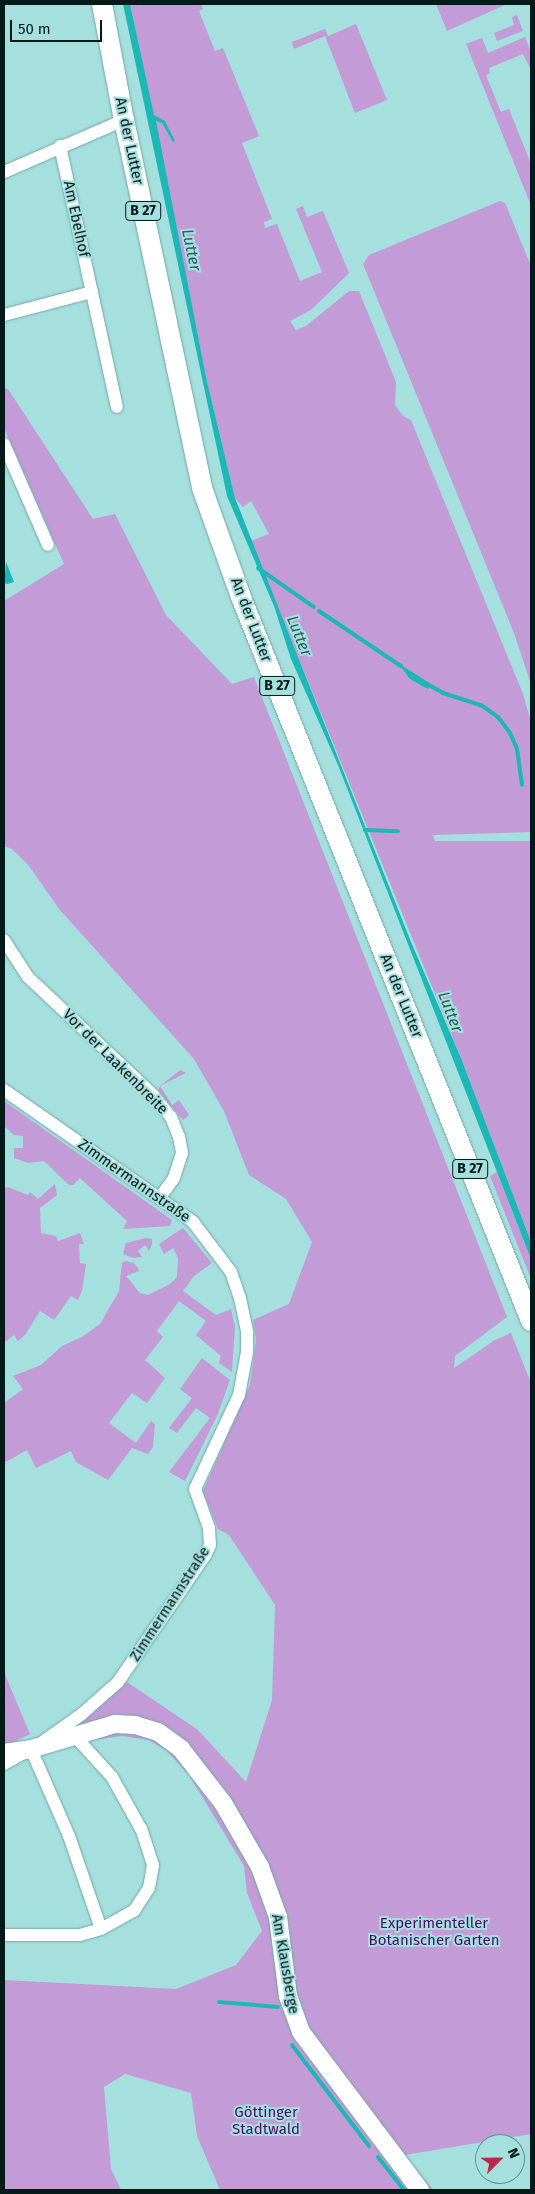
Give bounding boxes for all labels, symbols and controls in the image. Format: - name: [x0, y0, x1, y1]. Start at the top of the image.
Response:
- scale bar: [12, 10, 105, 42]
- text: 50 m: [18, 20, 51, 38]
- street label: An der Lutter: [111, 96, 147, 186]
- street label: Am Ebelhof: [59, 179, 93, 259]
- road number: B 27: [124, 200, 162, 222]
- water label: Lutter: [177, 227, 205, 273]
- street label: An der Lutter: [227, 575, 275, 665]
- water label: Lutter: [282, 613, 316, 659]
- road number: B 27: [258, 674, 296, 698]
- street label: An der Lutter: [376, 951, 426, 1041]
- water label: Lutter: [433, 989, 467, 1035]
- street label: Vor der Laakenbreite: [59, 1006, 171, 1118]
- street label: Zimmermannstraße: [74, 1135, 194, 1227]
- road number: B 27: [451, 1158, 489, 1180]
- street label: Zimmermannstraße: [126, 1543, 214, 1665]
- street label: Am Klausberge: [267, 1913, 303, 2015]
- park label: Experimenteller Botanischer Garten: [369, 1914, 499, 1949]
- park label: Göttinger Stadtwald: [232, 2103, 300, 2138]
- north arrow: [475, 2134, 525, 2184]
- text: N: [504, 2146, 523, 2161]

